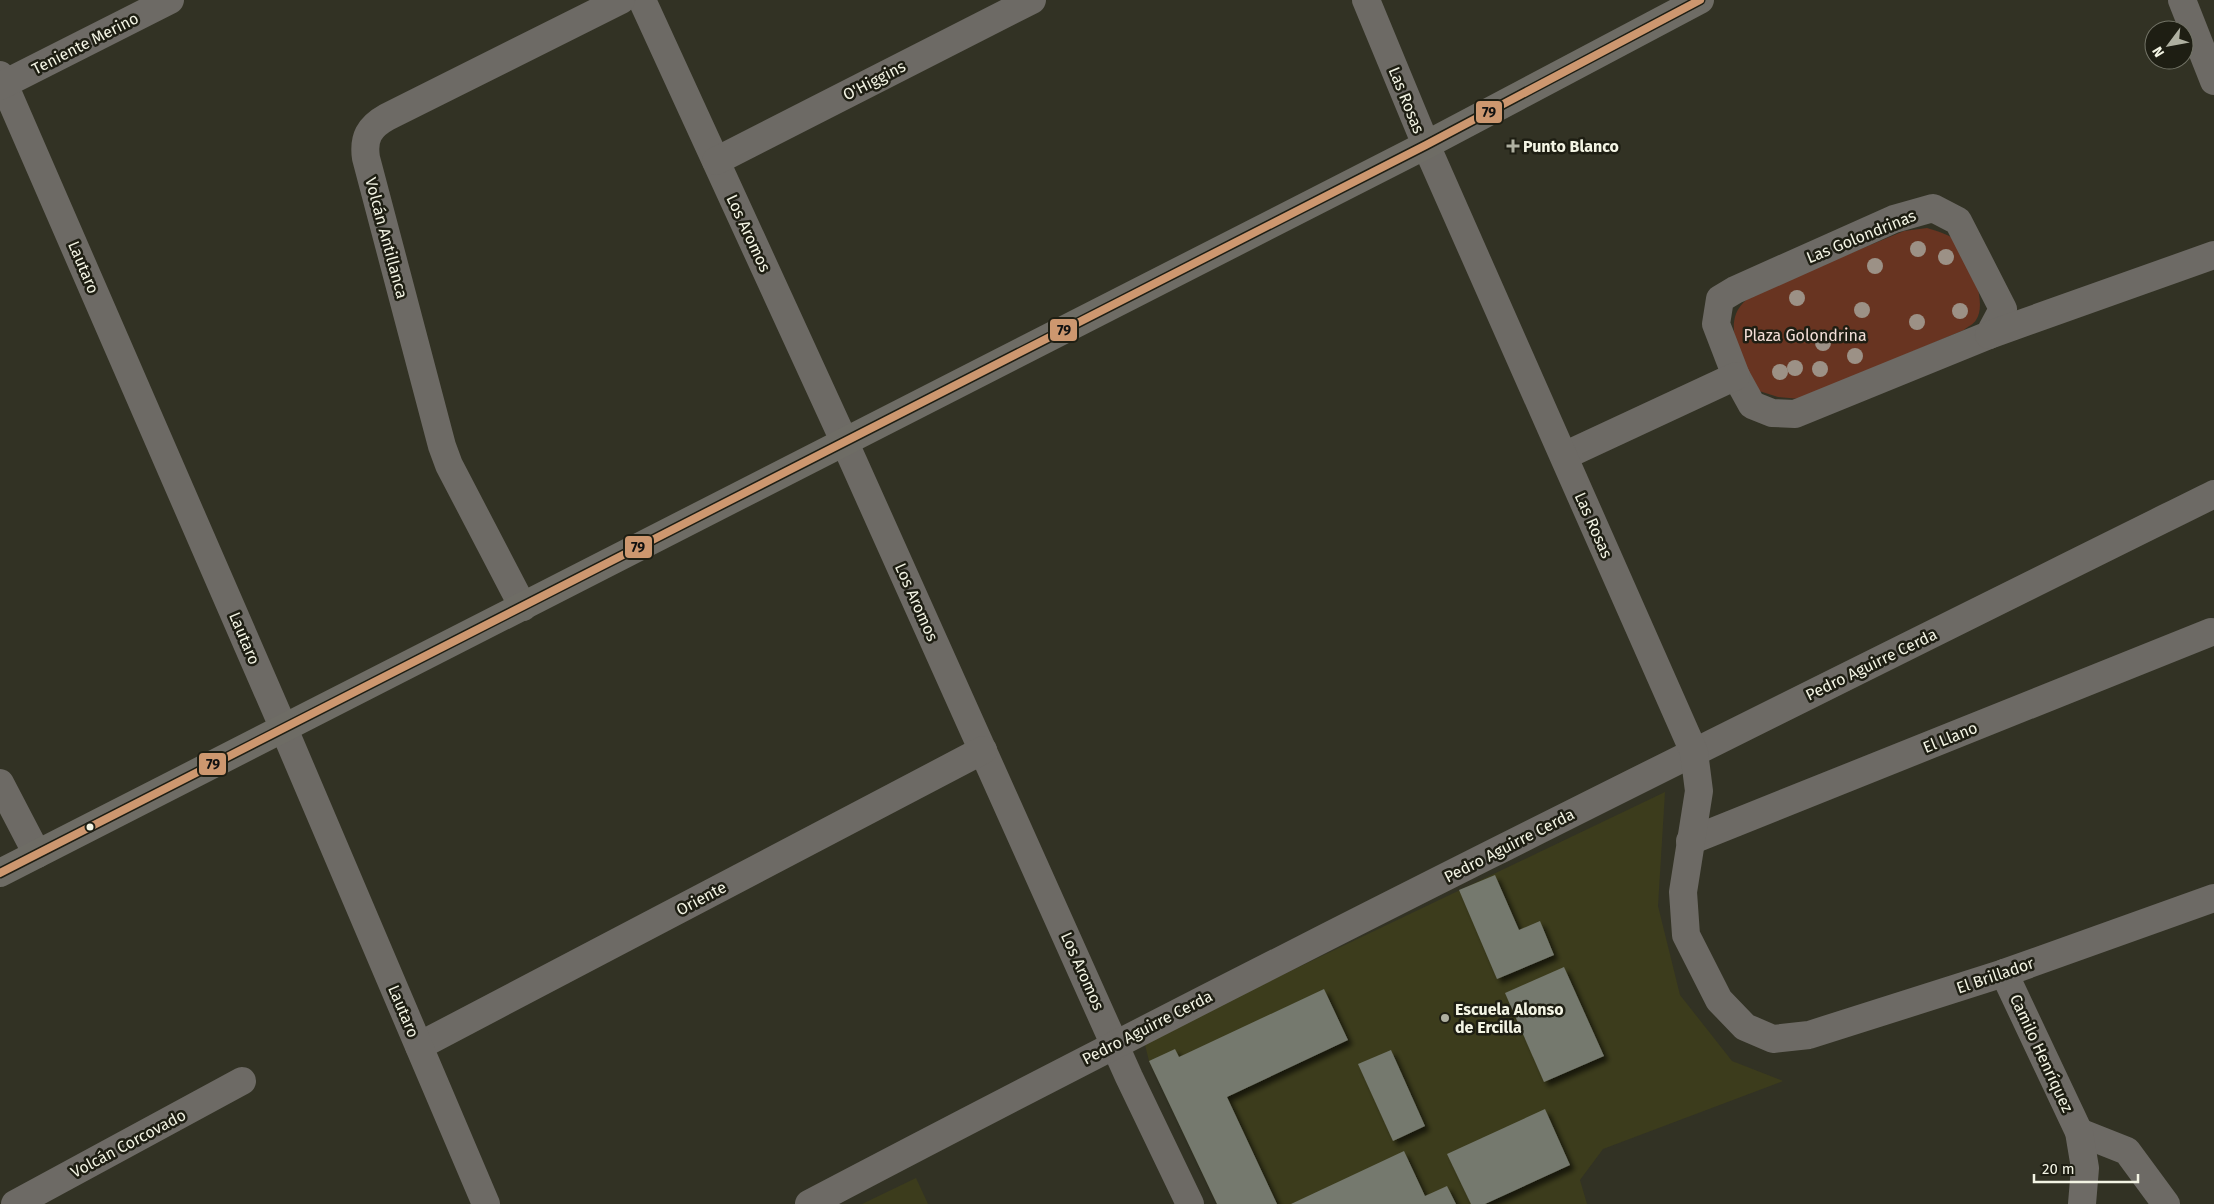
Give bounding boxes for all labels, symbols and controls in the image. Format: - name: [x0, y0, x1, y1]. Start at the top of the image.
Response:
- street label: Teniente Merino: [29, 8, 142, 79]
- north arrow: [2144, 20, 2194, 70]
- text: N: [2149, 43, 2168, 60]
- street label: O'Higgins: [840, 57, 909, 104]
- street label: Las Rosas: [1385, 64, 1428, 136]
- line badge: 79: [1475, 100, 1503, 124]
- text: 79: [1482, 104, 1496, 121]
- place label: Punto Blanco: [1523, 137, 1619, 156]
- marker: Punto Blanco: [1507, 140, 1519, 152]
- street label: Volcán Antillanca: [361, 175, 412, 301]
- street label: Los Aromos: [722, 191, 775, 275]
- street label: Las Golondrinas: [1804, 206, 1919, 267]
- street label: Lautaro: [64, 238, 103, 296]
- line badge: 79: [1049, 318, 1078, 342]
- text: 79: [1057, 322, 1071, 339]
- park label: Plaza Golondrina: [1743, 326, 1867, 345]
- street label: Las Rosas: [1571, 489, 1616, 561]
- line badge: 79: [624, 535, 653, 559]
- text: 79: [631, 539, 645, 556]
- street label: Los Aromos: [891, 560, 942, 644]
- street label: Lautaro: [225, 609, 264, 667]
- street label: Pedro Aguirre Cerda: [1802, 624, 1940, 704]
- street label: El Llano: [1920, 718, 1980, 757]
- line badge: 79: [198, 752, 227, 776]
- text: 79: [206, 756, 220, 773]
- street label: Pedro Aguirre Cerda: [1441, 804, 1578, 887]
- unlabelled marker: [85, 822, 95, 832]
- street label: Oriente: [673, 877, 730, 920]
- street label: Los Aromos: [1057, 929, 1108, 1013]
- street label: El Brillador: [1954, 953, 2037, 998]
- street label: Lautaro: [384, 982, 423, 1040]
- street label: Pedro Aguirre Cerda: [1079, 986, 1216, 1069]
- street label: Camilo Henríquez: [2006, 991, 2077, 1115]
- place label: Escuela Alonso de Ercilla: [1455, 1000, 1564, 1037]
- marker: Escuela Alonso de Ercilla: [1439, 1012, 1451, 1024]
- street label: Volcán Corcovado: [67, 1105, 189, 1182]
- scale bar: [2034, 1152, 2138, 1184]
- text: 20 m: [2042, 1160, 2075, 1178]

